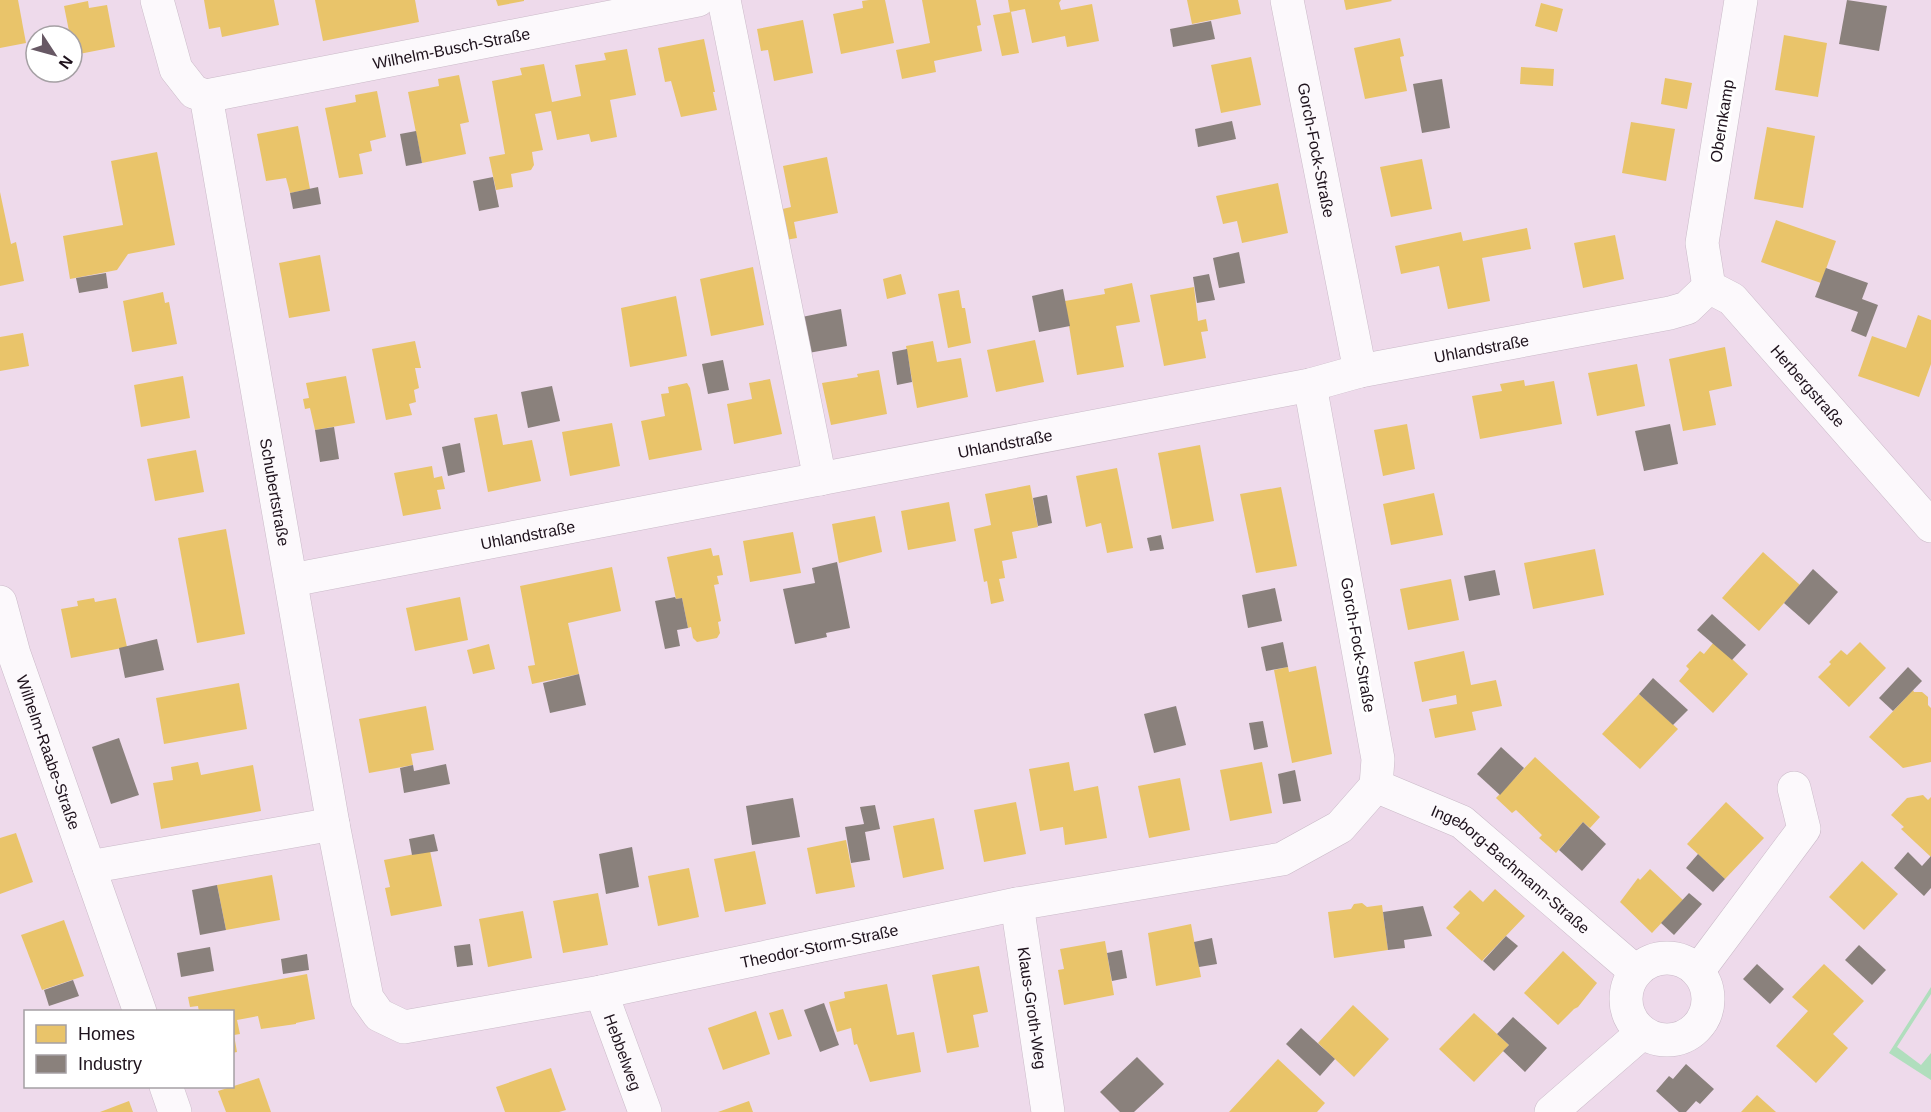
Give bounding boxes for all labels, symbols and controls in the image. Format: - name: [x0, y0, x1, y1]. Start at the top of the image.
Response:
- north arrow: [24, 24, 84, 84]
- street label: Wilhelm-Busch-Straße: [371, 24, 532, 72]
- text: N: [55, 53, 76, 72]
- street label: Obernkamp: [1707, 78, 1737, 164]
- street label: Gorch-Fock-Straße: [1295, 81, 1338, 219]
- street label: Uhlandstraße: [1433, 331, 1530, 365]
- street label: Herbergstraße: [1768, 341, 1849, 430]
- street label: Uhlandstraße: [956, 426, 1054, 461]
- street label: Schubertstraße: [257, 437, 293, 547]
- street label: Uhlandstraße: [479, 517, 577, 552]
- street label: Gorch-Fock-Straße: [1338, 576, 1378, 714]
- street label: Wilhelm-Raabe-Straße: [14, 673, 84, 832]
- street label: Ingeborg-Bachmann-Straße: [1429, 802, 1593, 937]
- street label: Theodor-Storm-Straße: [739, 921, 900, 971]
- street label: Klaus-Groth-Weg: [1015, 946, 1050, 1070]
- legend: [24, 1010, 234, 1088]
- street label: Hebbelweg: [601, 1012, 645, 1093]
- text: Homes: [78, 1024, 135, 1044]
- text: Industry: [78, 1054, 142, 1074]

